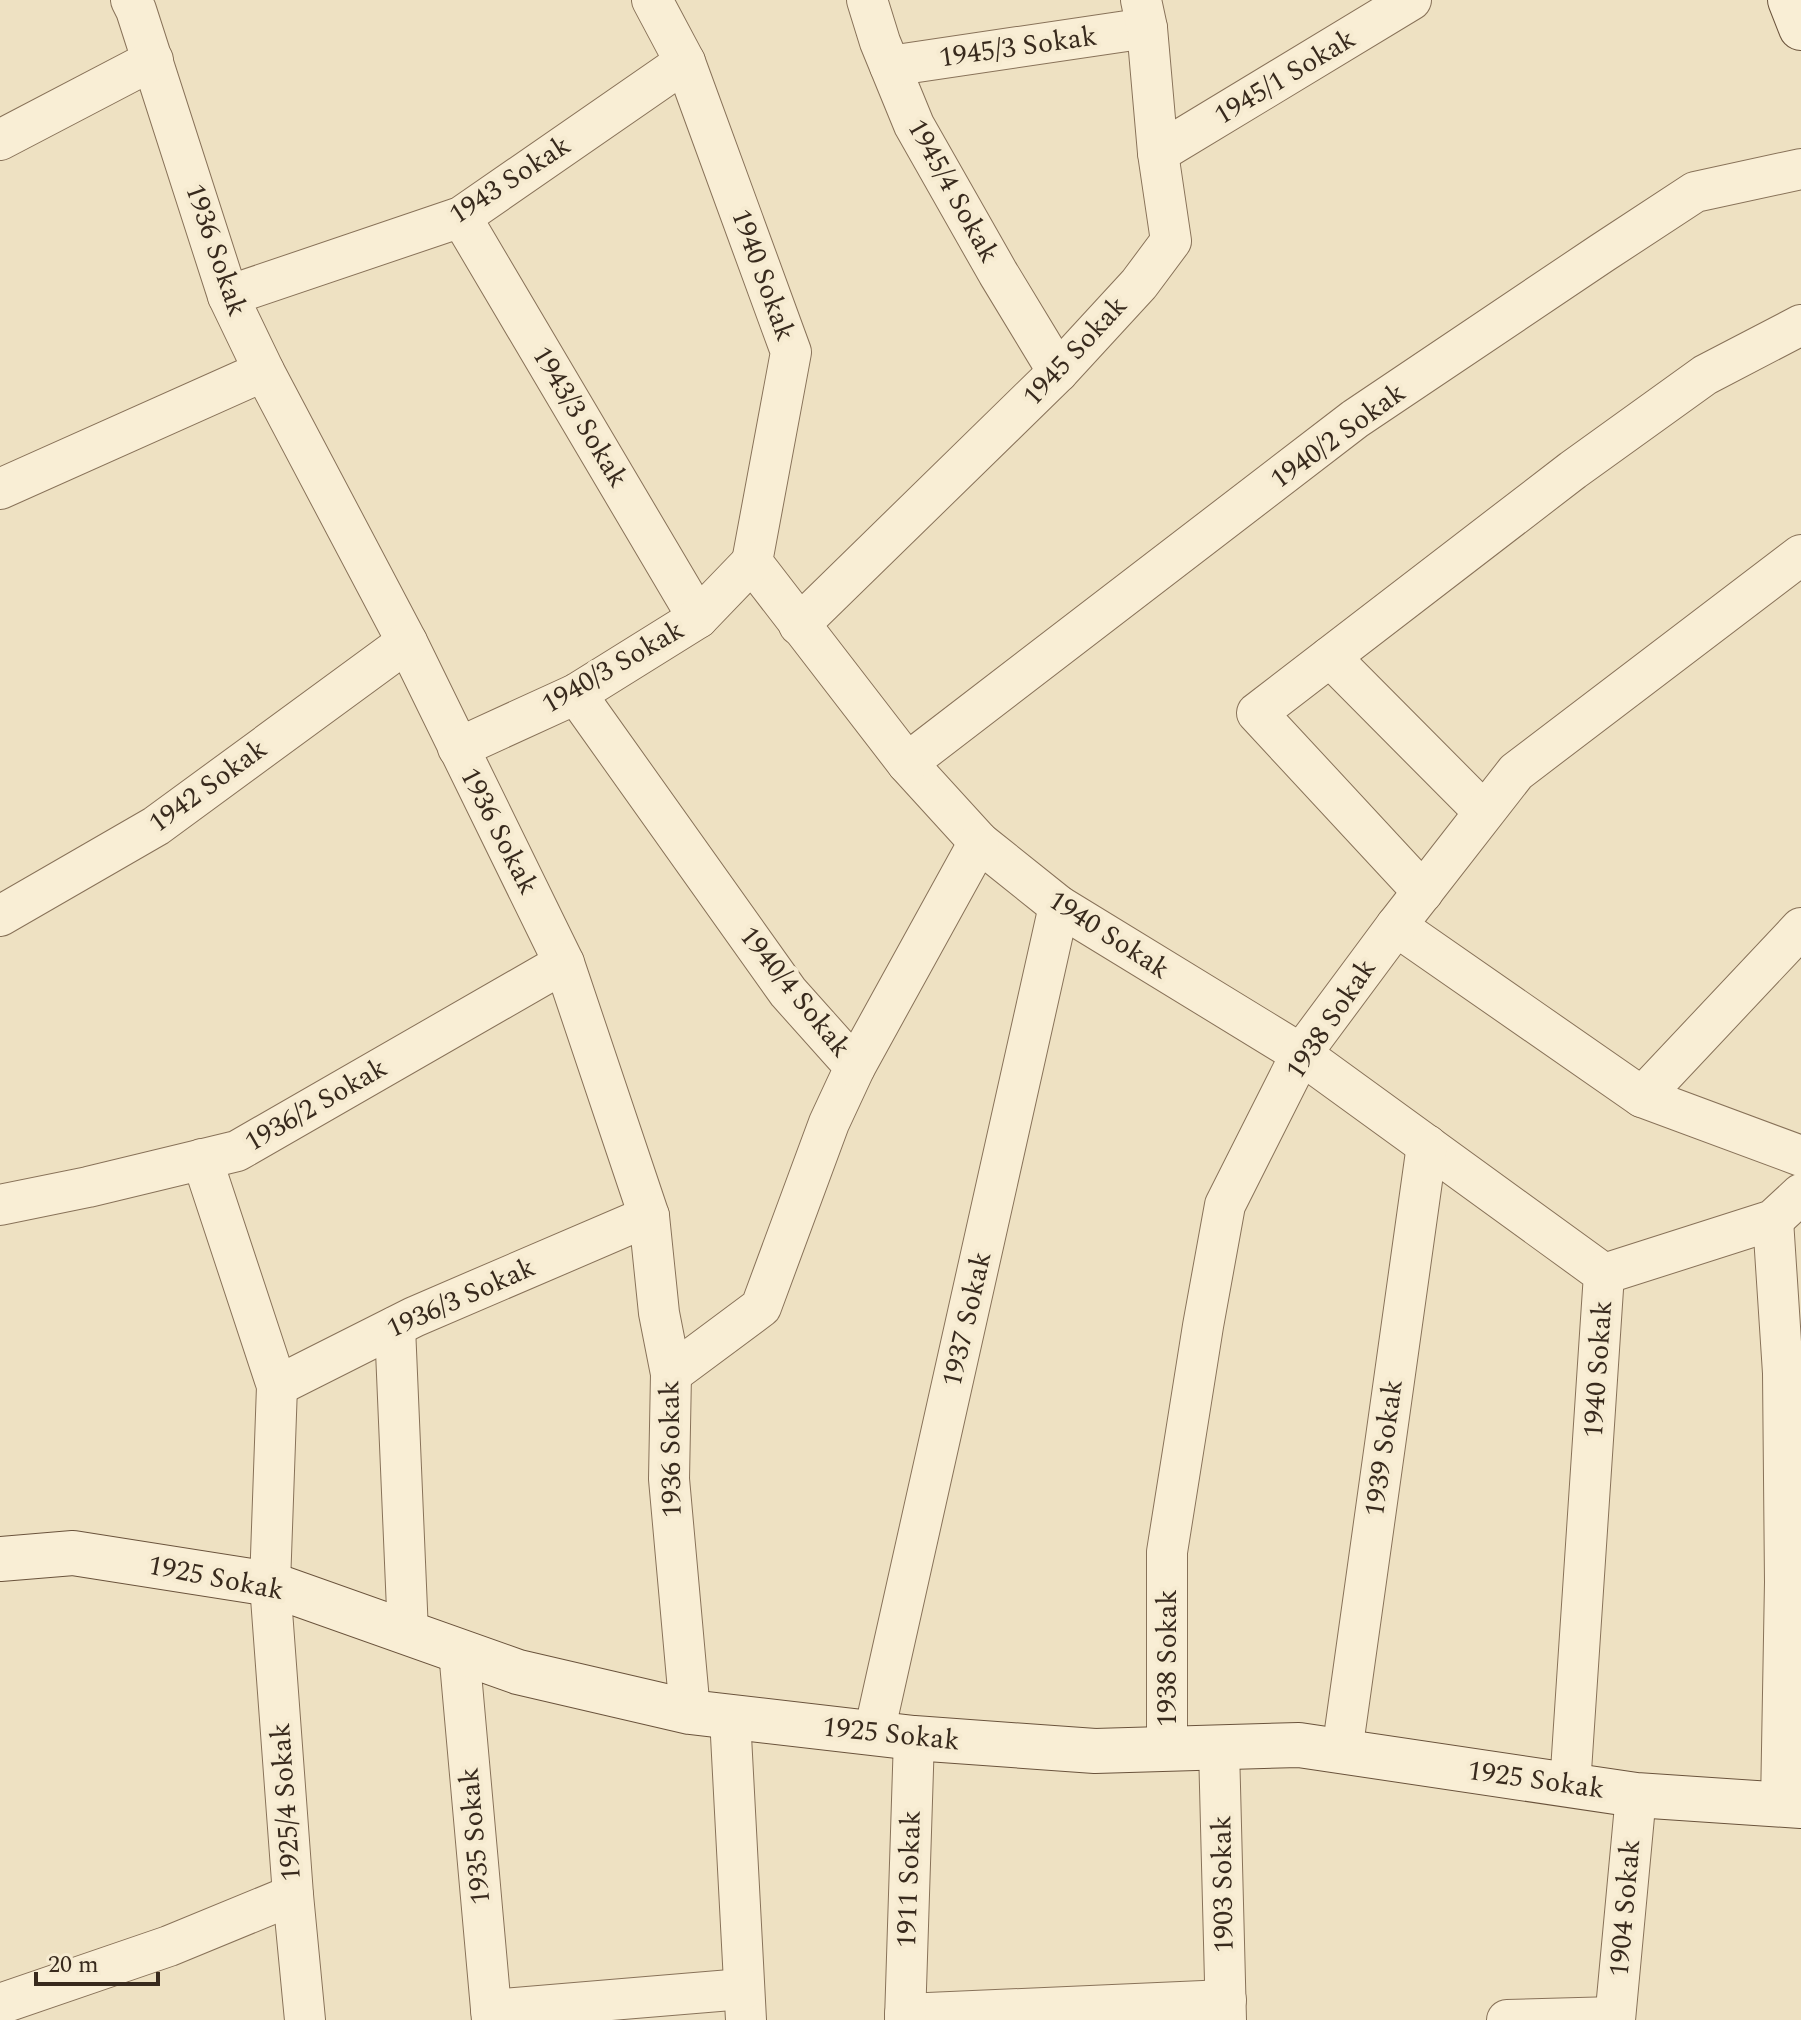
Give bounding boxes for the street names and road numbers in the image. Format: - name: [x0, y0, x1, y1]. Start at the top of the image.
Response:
- street label: 1945/3 Sokak: [936, 15, 1100, 79]
- street label: 1945/1 Sokak: [1206, 18, 1364, 136]
- street label: 1945/4 Sokak: [896, 111, 1010, 271]
- street label: 1943 Sokak: [440, 124, 580, 236]
- street label: 1936 Sokak: [173, 178, 259, 322]
- street label: 1940 Sokak: [719, 203, 807, 347]
- street label: 1945 Sokak: [1012, 286, 1138, 416]
- street label: 1943/3 Sokak: [521, 338, 639, 496]
- street label: 1940/2 Sokak: [1261, 372, 1415, 500]
- street label: 1940/3 Sokak: [533, 609, 693, 725]
- street label: 1942 Sokak: [140, 728, 276, 844]
- street label: 1936 Sokak: [449, 760, 549, 902]
- street label: 1940 Sokak: [1039, 879, 1179, 991]
- street label: 1940/4 Sokak: [728, 917, 862, 1067]
- street label: 1938 Sokak: [1275, 950, 1387, 1088]
- street label: 1936/2 Sokak: [236, 1047, 396, 1163]
- street label: 1936/3 Sokak: [380, 1246, 542, 1350]
- street label: 1937 Sokak: [931, 1247, 1003, 1391]
- street label: 1940 Sokak: [1572, 1299, 1624, 1439]
- street label: 1939 Sokak: [1353, 1377, 1415, 1519]
- street label: 1936 Sokak: [648, 1380, 694, 1518]
- street label: 1925 Sokak: [144, 1544, 288, 1612]
- street label: 1938 Sokak: [1146, 1589, 1189, 1727]
- street label: 1925 Sokak: [820, 1705, 962, 1763]
- street label: 1925/4 Sokak: [259, 1721, 313, 1883]
- street label: 1925 Sokak: [1465, 1749, 1607, 1811]
- street label: 1935 Sokak: [448, 1765, 502, 1907]
- street label: 1911 Sokak: [885, 1809, 933, 1949]
- street label: 1903 Sokak: [1200, 1815, 1246, 1953]
- street label: 1904 Sokak: [1598, 1837, 1652, 1979]

